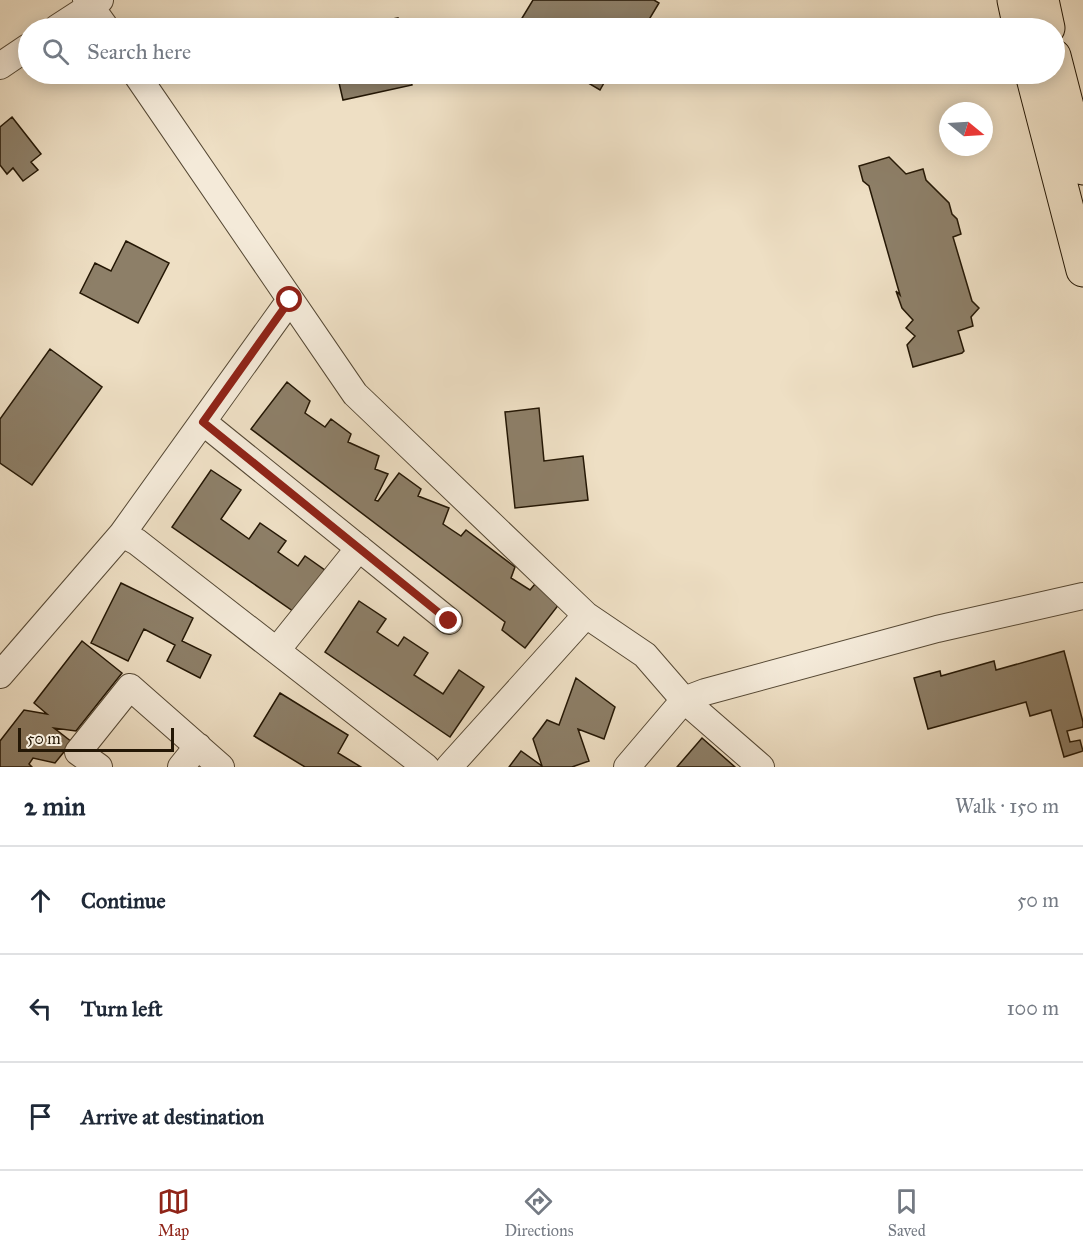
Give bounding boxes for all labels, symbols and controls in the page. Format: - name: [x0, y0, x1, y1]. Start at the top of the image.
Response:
- search box: [18, 18, 1065, 84]
- icon: search: [39, 35, 72, 68]
- text: Search here: [87, 38, 191, 65]
- north arrow: [939, 102, 993, 156]
- route start: [276, 286, 302, 312]
- route end: [435, 607, 461, 633]
- scale bar: [18, 725, 174, 752]
- text: 50 m: [27, 729, 61, 748]
- text: 2 min: [24, 790, 85, 822]
- text: Walk · 150 m: [955, 794, 1059, 818]
- icon: ahead: [24, 884, 57, 917]
- text: Continue: [81, 887, 166, 914]
- text: 50 m: [1017, 888, 1059, 912]
- icon: left: [24, 992, 57, 1025]
- text: Turn left: [81, 995, 163, 1022]
- text: 100 m: [1007, 996, 1059, 1020]
- icon: arrive: [24, 1100, 57, 1133]
- text: Arrive at destination: [81, 1103, 264, 1130]
- tab: Map: [157, 1185, 190, 1240]
- tab: Directions: [504, 1185, 573, 1240]
- tab: Saved: [888, 1185, 926, 1240]

